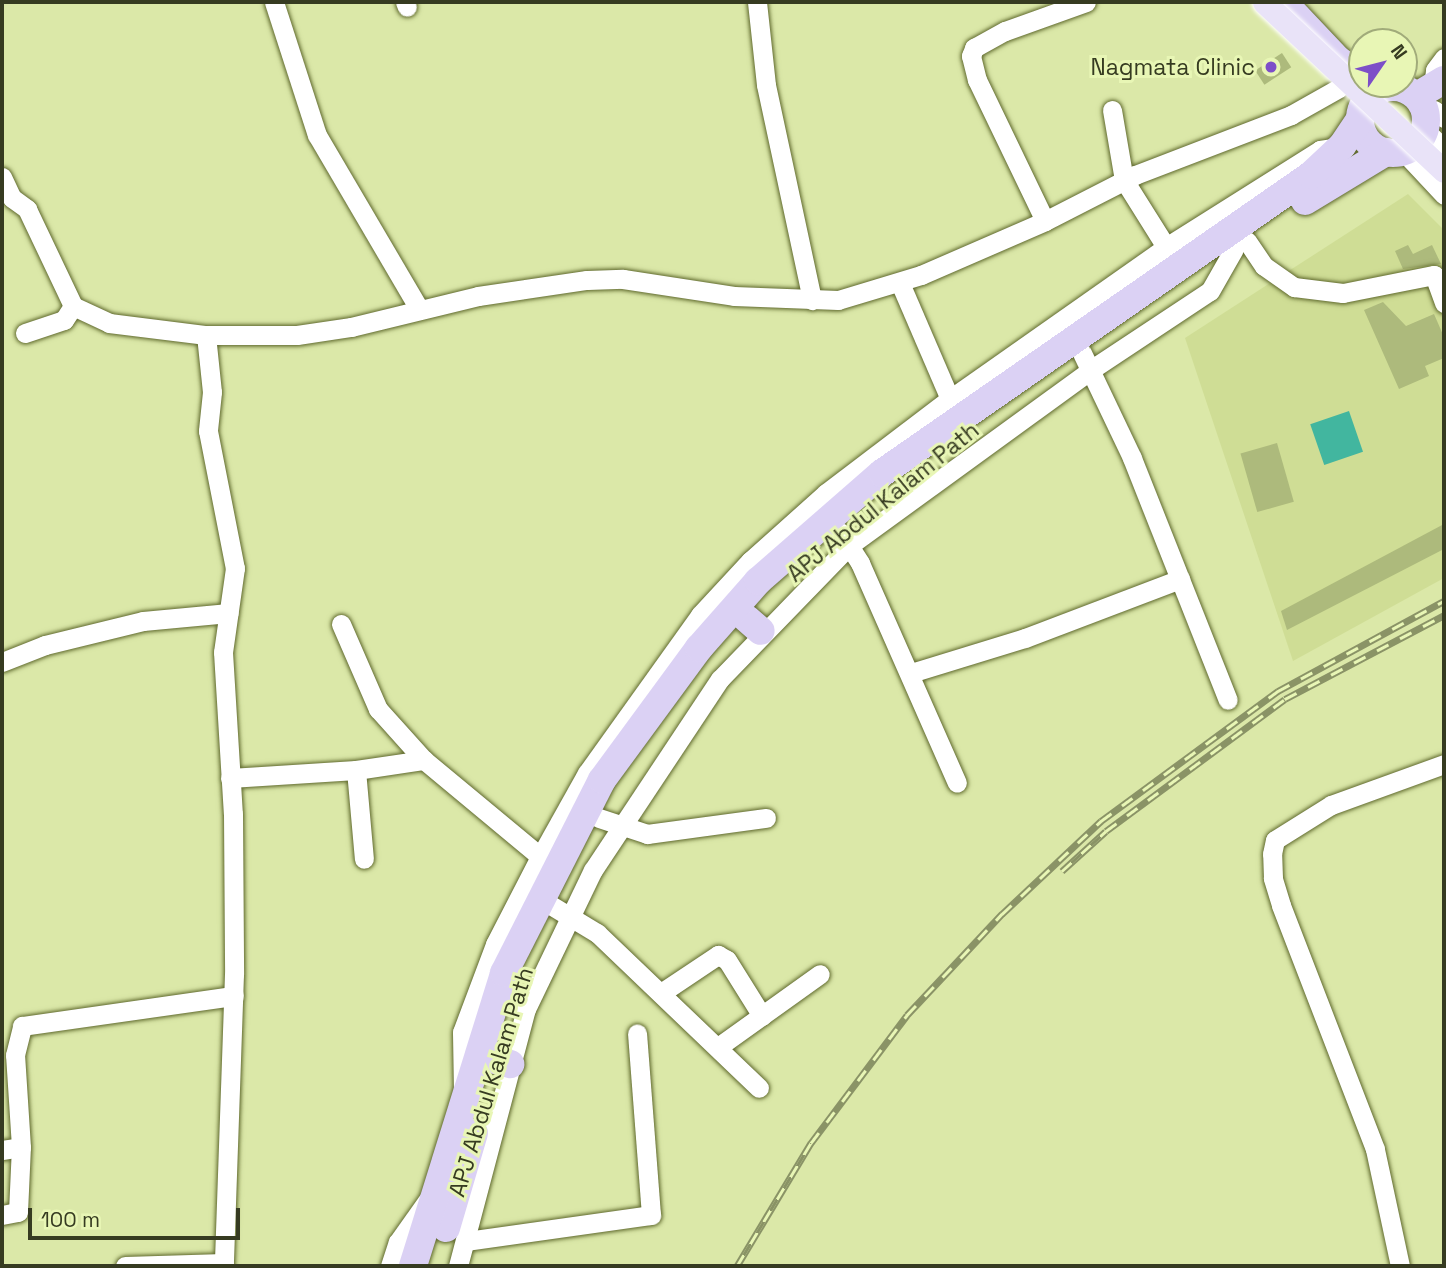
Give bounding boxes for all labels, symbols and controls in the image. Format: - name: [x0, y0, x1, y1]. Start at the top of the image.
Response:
- north arrow: [1348, 28, 1418, 98]
- text: N: [1385, 39, 1413, 64]
- place label: Nagmata Clinic: [1091, 53, 1255, 81]
- marker: Nagmata Clinic: [1261, 57, 1281, 77]
- street label: APJ Abdul Kalam Path: [781, 416, 985, 588]
- street label: APJ Abdul Kalam Path: [443, 964, 539, 1200]
- scale bar: [32, 1194, 243, 1238]
- text: 100 m: [41, 1206, 100, 1233]

